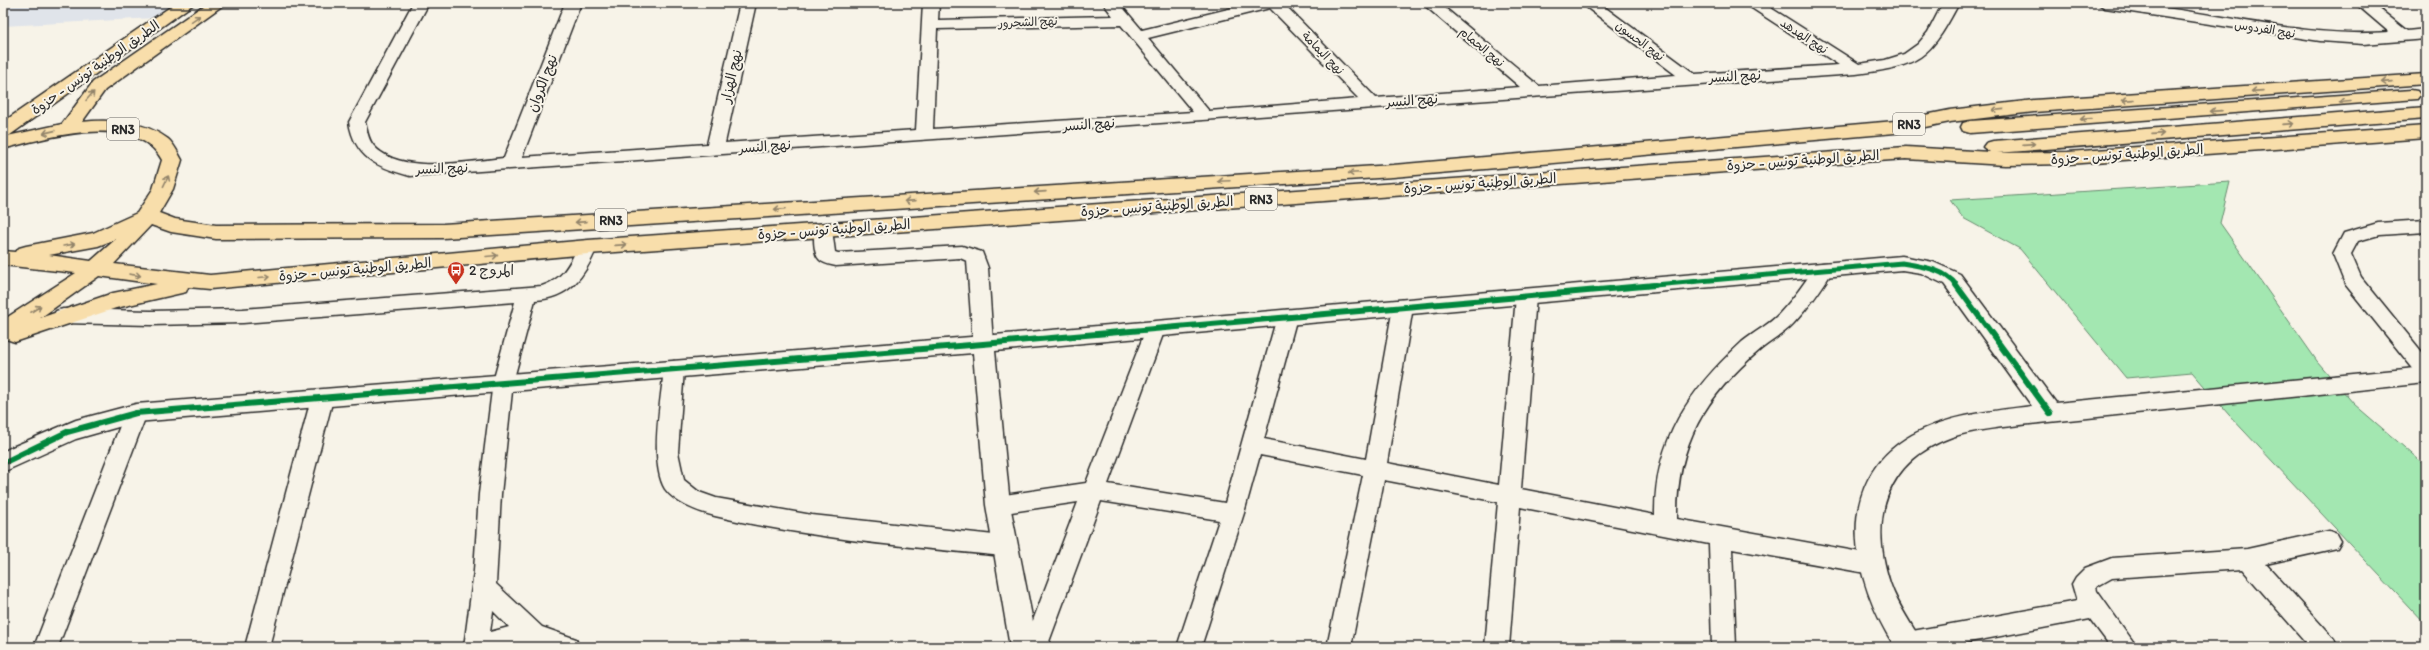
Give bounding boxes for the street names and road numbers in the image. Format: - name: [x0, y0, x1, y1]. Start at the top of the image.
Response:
- street label: نهج الشحرور: [997, 14, 1058, 32]
- street label: نهج الهدهد: [1776, 15, 1830, 58]
- street label: الطريق الوطنية تونس - حزوة: [28, 17, 163, 119]
- street label: نهج الفردوس: [2233, 17, 2297, 43]
- street label: نهج الحسون: [1612, 18, 1667, 65]
- street label: نهج الحمام: [1456, 24, 1507, 71]
- street label: نهج اليمامة: [1298, 29, 1347, 79]
- street label: نهج الهزار: [717, 48, 747, 106]
- street label: نهج الكروان: [524, 52, 562, 115]
- street label: نهج النسر: [1707, 67, 1762, 87]
- street label: نهج النسر: [1384, 90, 1439, 112]
- road number: RN3: [1893, 113, 1925, 135]
- street label: نهج النسر: [1061, 114, 1116, 136]
- road number: RN3: [107, 118, 139, 140]
- street label: نهج النسر: [737, 136, 792, 158]
- street label: الطريق الوطنية تونس - حزوة: [2050, 141, 2204, 169]
- street label: الطريق الوطنية تونس - حزوة: [1726, 147, 1880, 175]
- street label: نهج النسر: [415, 159, 468, 179]
- street label: الطريق الوطنية تونس - حزوة: [1403, 170, 1557, 198]
- road number: RN3: [1245, 188, 1277, 210]
- street label: الطريق الوطنية تونس - حزوة: [1080, 193, 1234, 221]
- road number: RN3: [595, 209, 627, 231]
- street label: الطريق الوطنية تونس - حزوة: [757, 216, 911, 244]
- street label: الطريق الوطنية تونس - حزوة: [278, 254, 432, 286]

